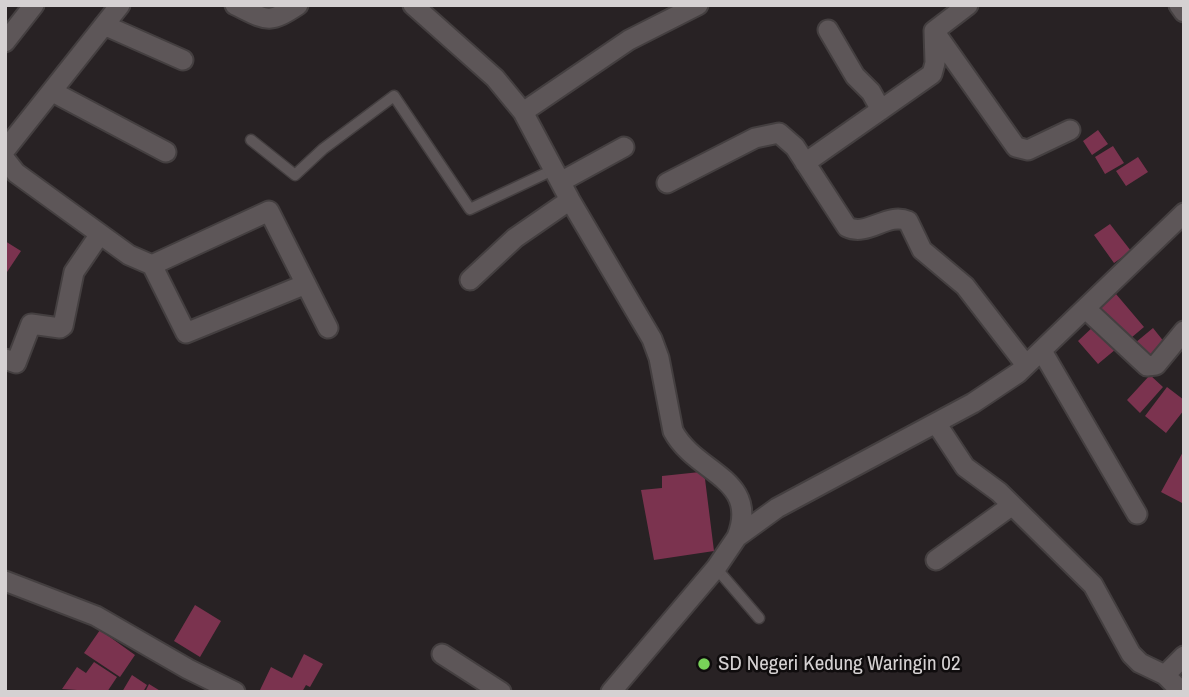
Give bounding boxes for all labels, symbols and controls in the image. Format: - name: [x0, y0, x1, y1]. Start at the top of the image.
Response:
- place label: SD Negeri Kedung Waringin 02: [718, 651, 961, 677]
- marker: SD Negeri Kedung Waringin 02: [696, 656, 712, 672]

